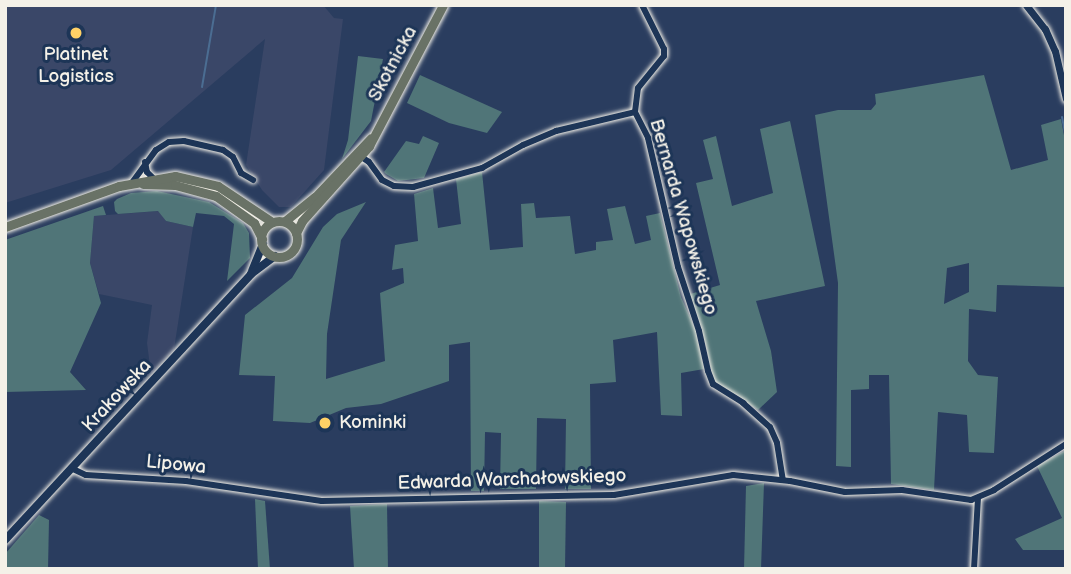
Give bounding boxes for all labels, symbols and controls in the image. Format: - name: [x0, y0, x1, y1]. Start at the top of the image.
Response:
- street label: Skotnicka: [364, 22, 422, 106]
- marker: Platinet Logistics: [68, 25, 84, 41]
- place label: Platinet Logistics: [38, 44, 114, 88]
- street label: Bernarda Wapowskiego: [644, 116, 722, 318]
- street label: Krakowska: [78, 355, 156, 437]
- place label: Kominki: [339, 412, 406, 434]
- marker: Kominki: [317, 415, 333, 431]
- street label: Lipowa: [145, 451, 207, 479]
- street label: Edwarda Warchałowskiego: [397, 465, 627, 495]

